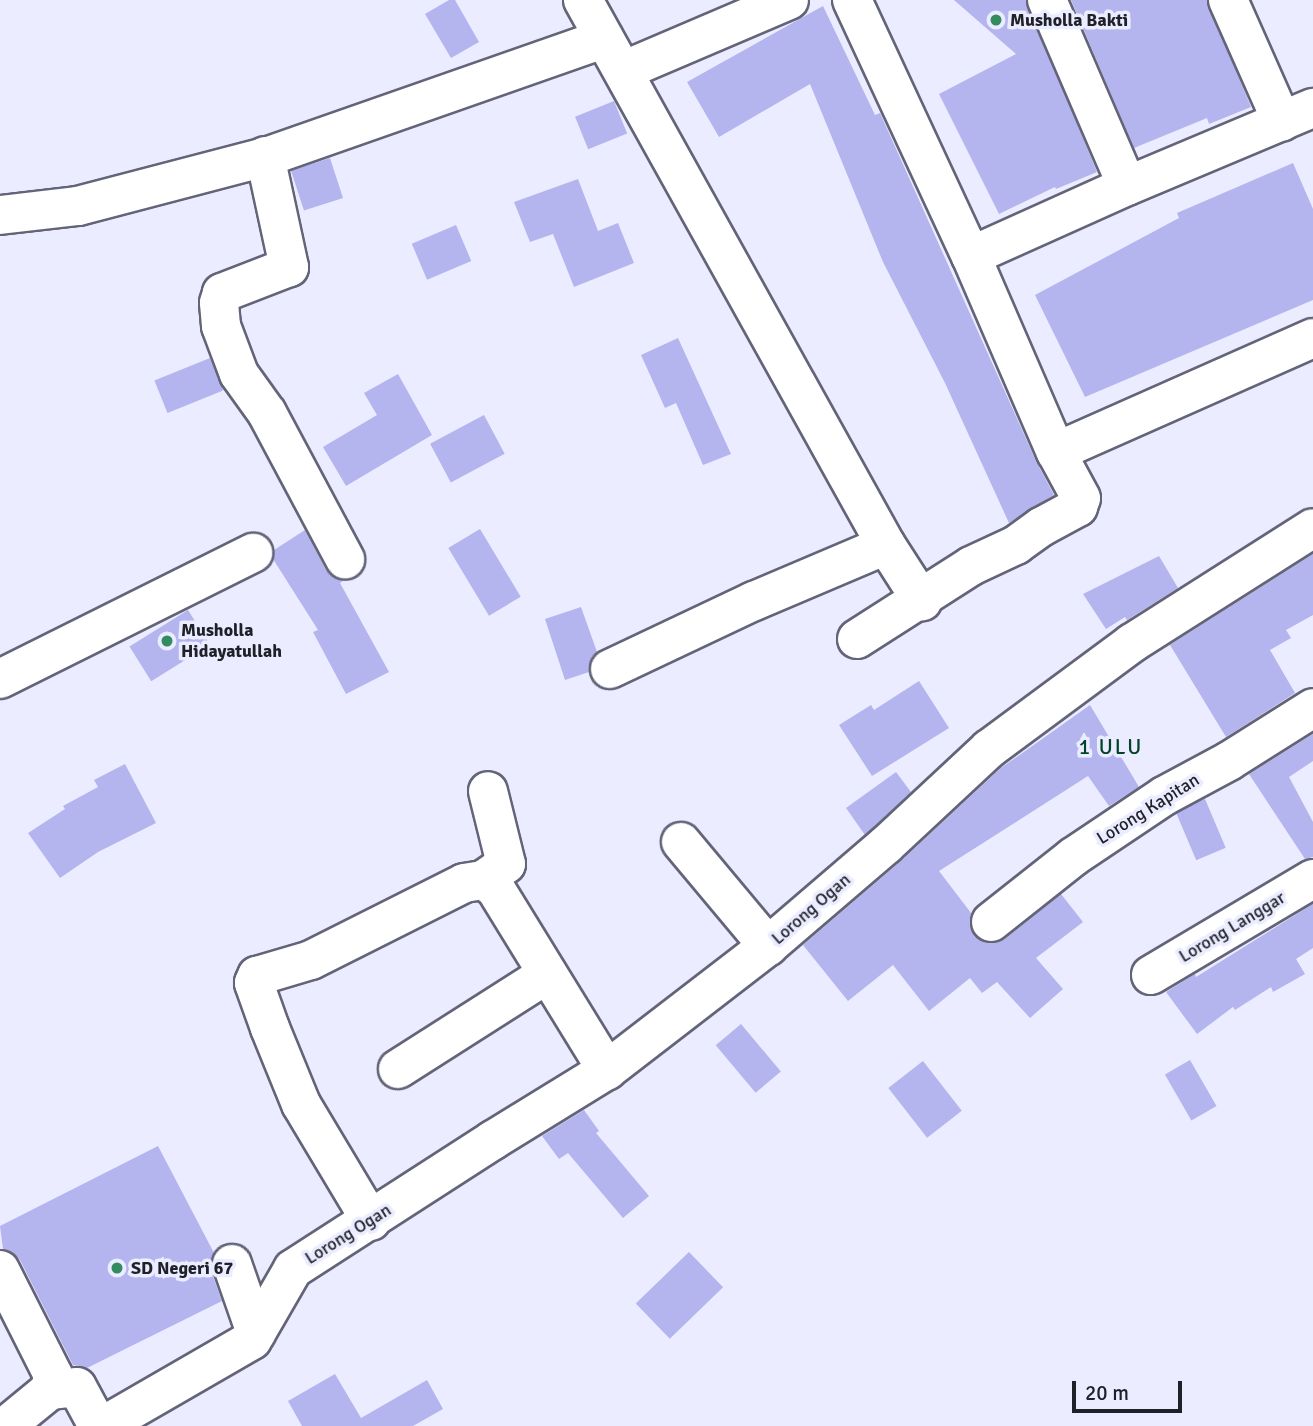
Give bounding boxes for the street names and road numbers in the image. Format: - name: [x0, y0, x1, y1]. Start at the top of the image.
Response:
- street label: Lorong Kapitan: [1093, 769, 1203, 849]
- street label: Lorong Ogan: [767, 869, 855, 949]
- street label: Lorong Langgar: [1175, 887, 1289, 967]
- street label: Lorong Ogan: [301, 1199, 395, 1269]

